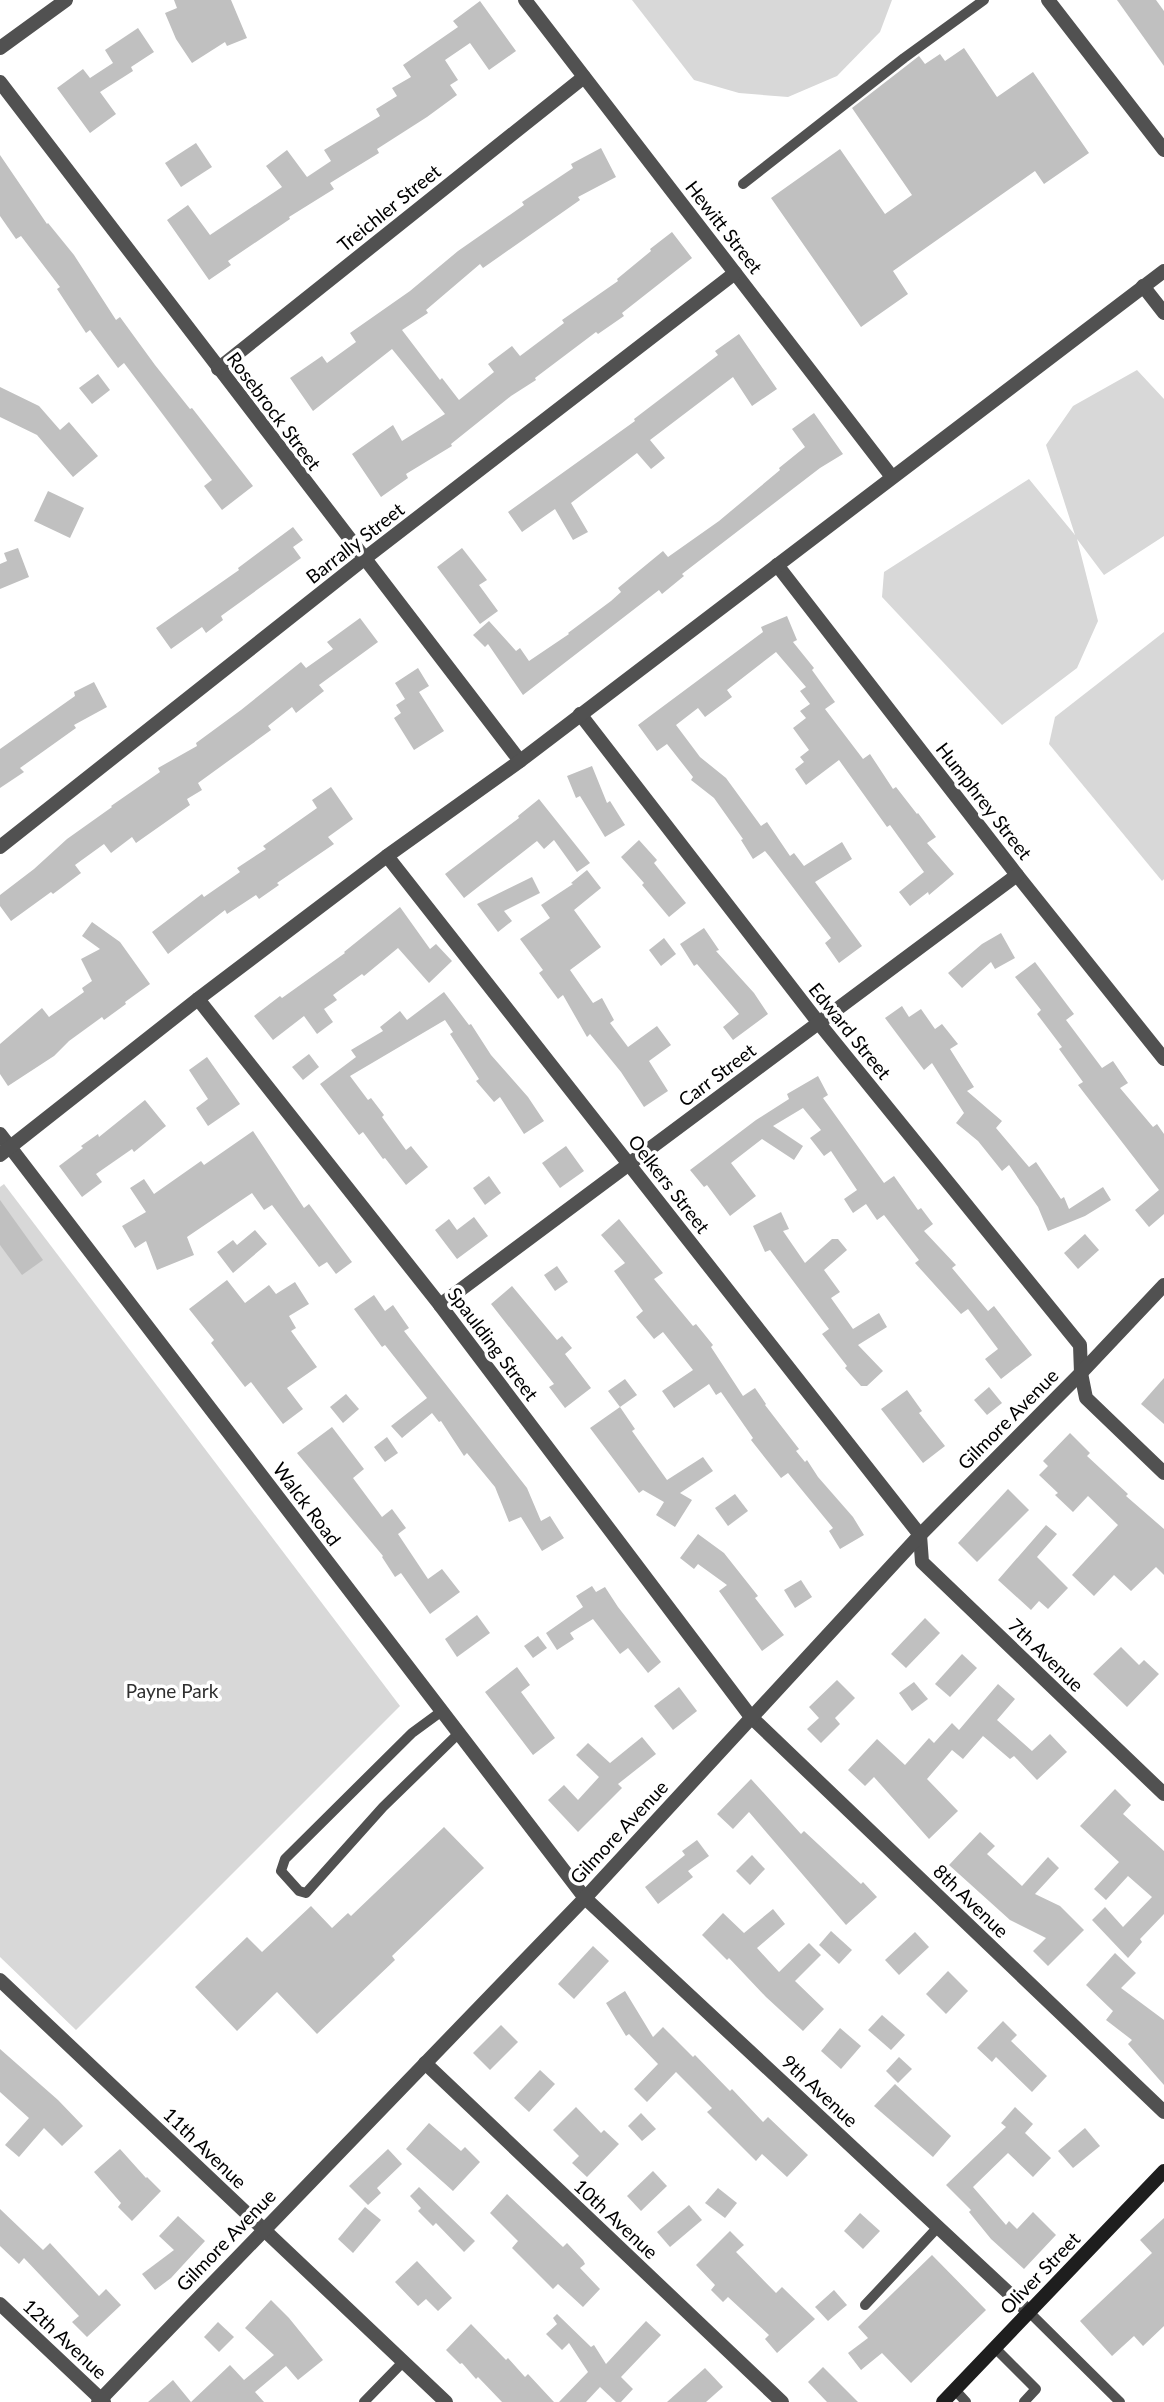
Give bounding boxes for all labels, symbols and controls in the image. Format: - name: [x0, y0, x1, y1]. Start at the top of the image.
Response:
- street label: Treichler Street: [333, 159, 445, 256]
- street label: Hewitt Street: [681, 176, 768, 278]
- street label: Rosebrock Street: [223, 347, 326, 474]
- street label: Barrally Street: [301, 497, 408, 588]
- street label: Humphrey Street: [932, 738, 1037, 864]
- street label: Edward Street: [804, 978, 896, 1084]
- street label: Carr Street: [674, 1038, 760, 1111]
- street label: Oelkers Street: [624, 1130, 715, 1238]
- street label: Spaulding Street: [443, 1283, 544, 1405]
- street label: Gilmore Avenue: [953, 1364, 1063, 1474]
- street label: Walck Road: [269, 1458, 346, 1550]
- street label: 7th Avenue: [1004, 1613, 1089, 1696]
- park label: Payne Park: [126, 1679, 219, 1702]
- street label: Gilmore Avenue: [565, 1775, 672, 1888]
- street label: 8th Avenue: [929, 1859, 1014, 1942]
- street label: 9th Avenue: [778, 2050, 863, 2132]
- street label: 11th Avenue: [159, 2102, 252, 2193]
- street label: 10th Avenue: [570, 2174, 663, 2263]
- street label: Gilmore Avenue: [171, 2184, 280, 2295]
- street label: Oliver Street: [995, 2227, 1085, 2318]
- street label: 12th Avenue: [19, 2294, 112, 2383]

